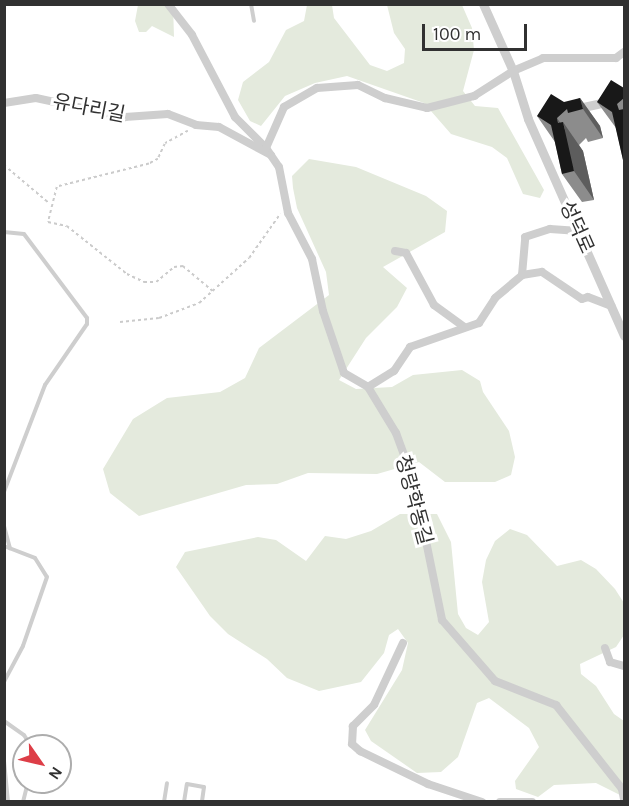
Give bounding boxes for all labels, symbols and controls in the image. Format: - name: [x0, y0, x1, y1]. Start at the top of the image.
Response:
- scale bar: [425, 12, 530, 50]
- text: 100 m: [433, 23, 481, 45]
- street label: 유다리길: [51, 89, 127, 127]
- street label: 성덕로: [555, 197, 599, 257]
- street label: 청량학동길: [391, 452, 437, 548]
- north arrow: [12, 734, 72, 794]
- text: N: [45, 763, 67, 783]

